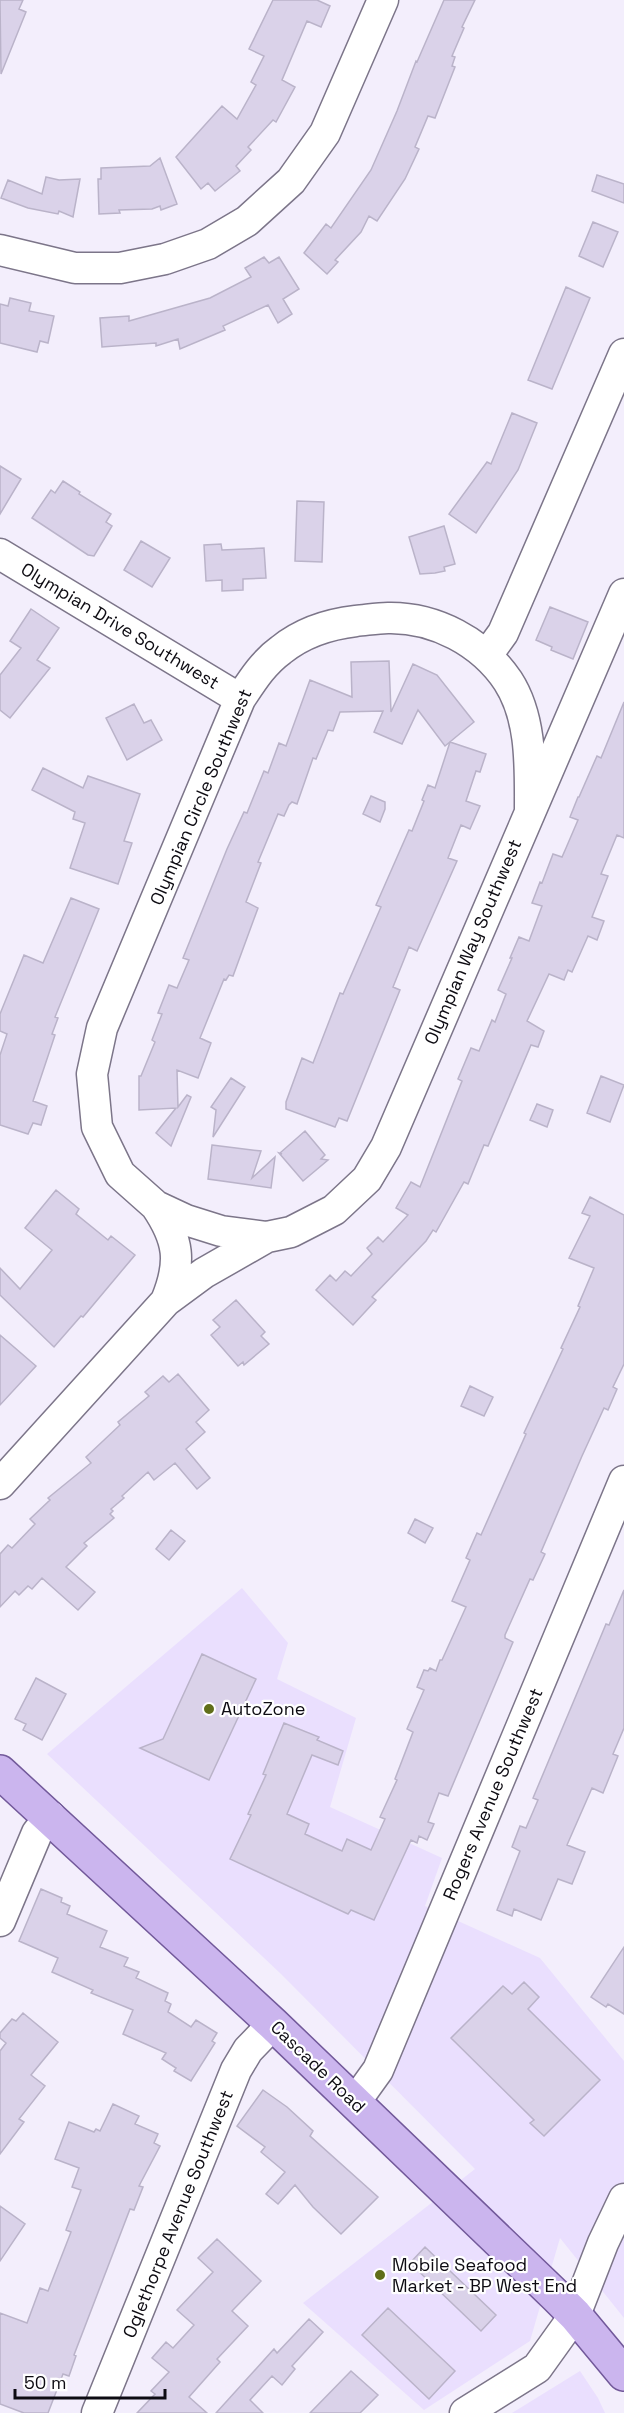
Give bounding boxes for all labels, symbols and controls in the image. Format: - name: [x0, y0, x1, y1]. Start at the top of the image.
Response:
- street label: Olympian Drive Southwest: [17, 557, 224, 694]
- street label: Olympian Circle Southwest: [144, 685, 257, 908]
- street label: Olympian Way Southwest: [419, 836, 526, 1048]
- street label: Rogers Avenue Southwest: [437, 1684, 548, 1903]
- place label: AutoZone: [221, 1697, 305, 1720]
- marker: AutoZone: [202, 1702, 216, 1716]
- street label: Cascade Road: [266, 2016, 371, 2118]
- street label: Oglethorpe Avenue Southwest: [117, 2087, 238, 2341]
- place label: Mobile Seafood Market - BP West End: [392, 2253, 577, 2297]
- marker: Mobile Seafood Market - BP West End: [373, 2268, 387, 2282]
- scale bar: [15, 2362, 165, 2400]
- text: 50 m: [24, 2371, 66, 2394]

